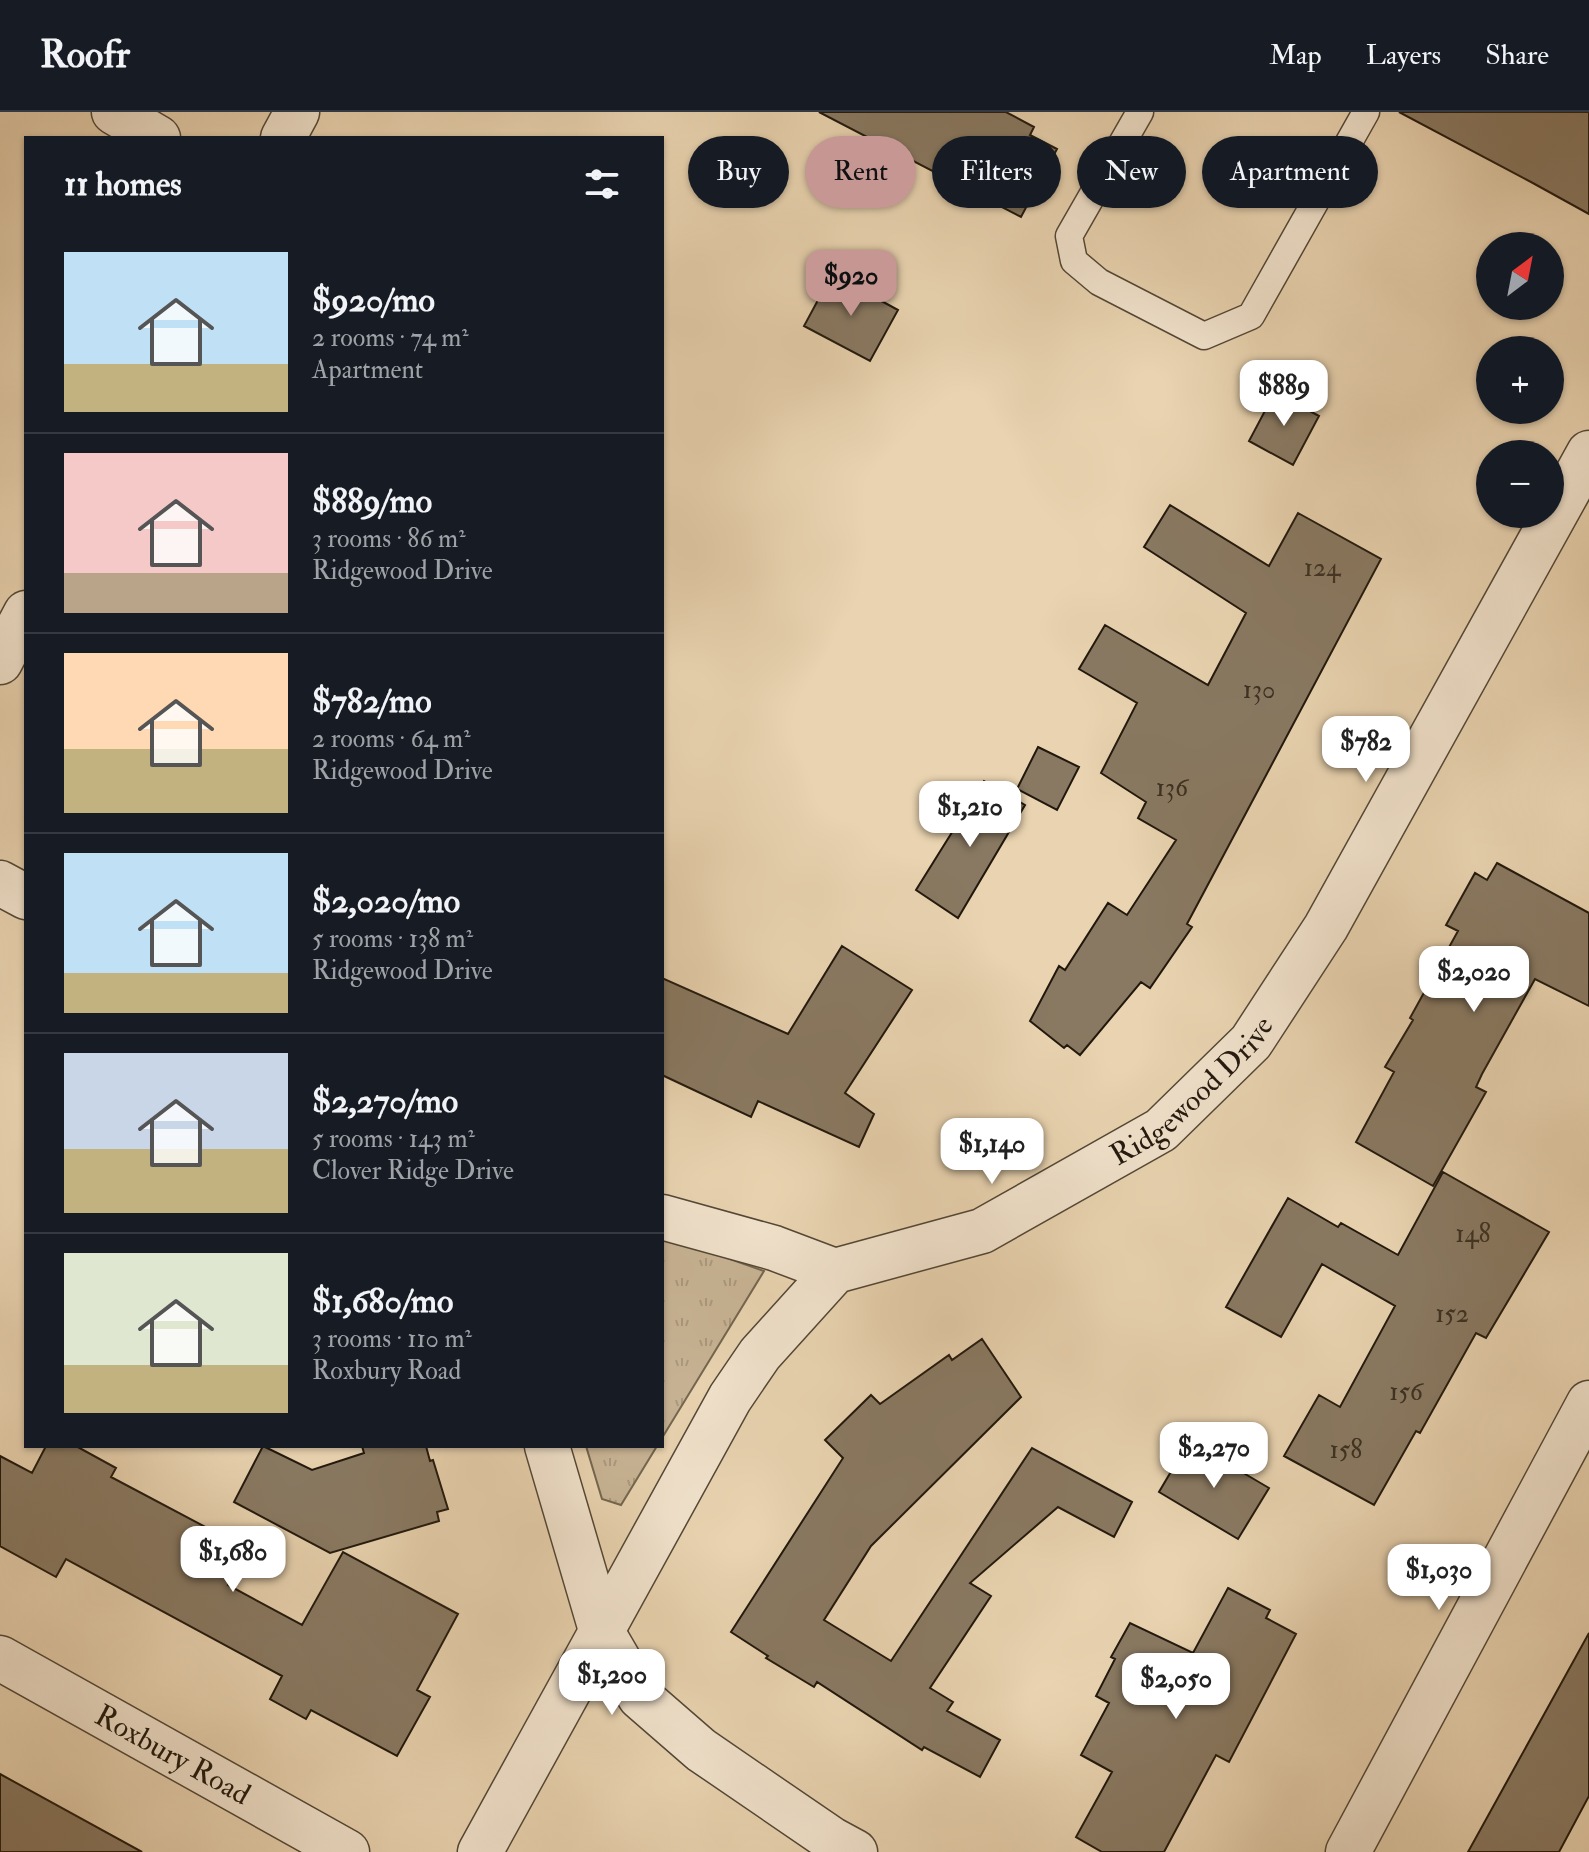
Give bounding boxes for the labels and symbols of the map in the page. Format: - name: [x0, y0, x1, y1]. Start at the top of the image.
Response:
- north arrow: [1476, 232, 1564, 320]
- pin: $920: [804, 250, 898, 318]
- pin: $889: [1237, 360, 1331, 428]
- house number: 124: [1304, 552, 1341, 584]
- house number: 130: [1243, 674, 1275, 706]
- pin: $782: [1319, 716, 1413, 784]
- house number: 136: [1156, 772, 1190, 804]
- pin: $1,210: [905, 781, 1035, 849]
- pin: $2,020: [1409, 946, 1539, 1014]
- street label: Ridgewood Drive: [1104, 1009, 1281, 1173]
- pin: $1,140: [927, 1118, 1057, 1186]
- house number: 148: [1455, 1218, 1491, 1250]
- house number: 152: [1435, 1298, 1469, 1330]
- house number: 156: [1389, 1376, 1425, 1408]
- pin: $2,270: [1149, 1422, 1279, 1490]
- house number: 158: [1330, 1434, 1362, 1466]
- pin: $1,680: [168, 1526, 298, 1594]
- pin: $1,030: [1374, 1544, 1504, 1612]
- pin: $1,200: [547, 1649, 677, 1717]
- pin: $2,050: [1111, 1653, 1241, 1721]
- street label: Roxbury Road: [89, 1696, 257, 1813]

